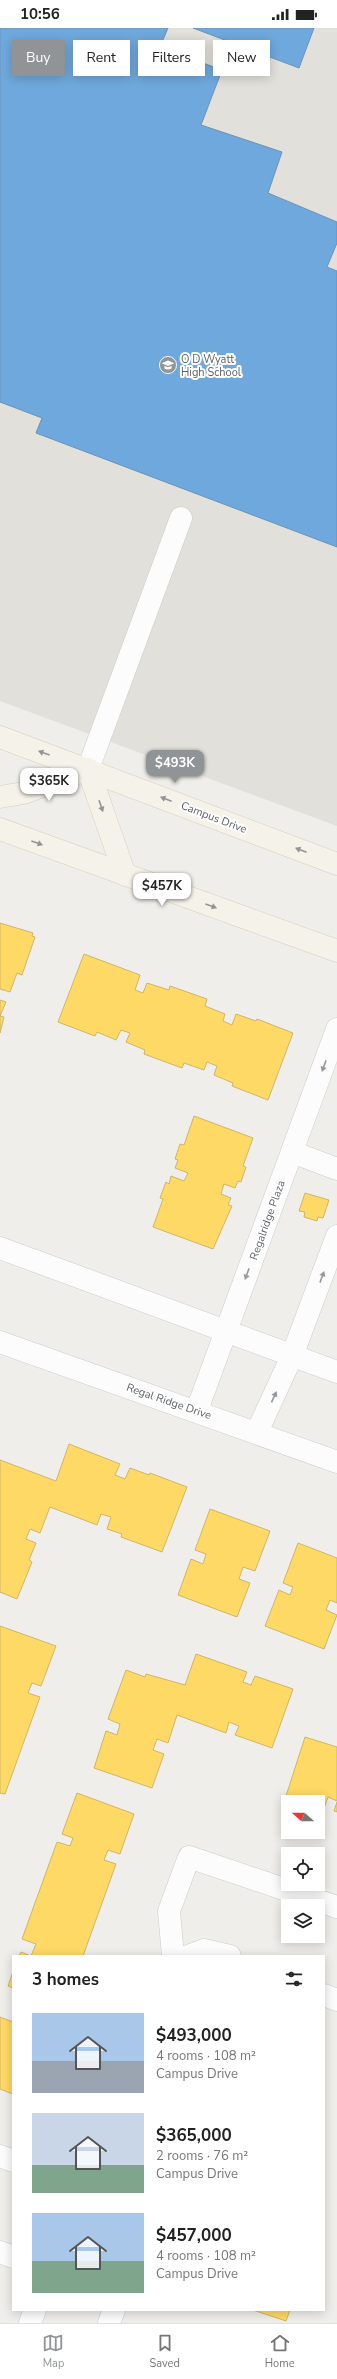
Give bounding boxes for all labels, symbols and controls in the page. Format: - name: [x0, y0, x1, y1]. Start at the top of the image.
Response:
- text: 10:56: [20, 4, 60, 24]
- chip: Buy: [12, 40, 65, 76]
- chip: Rent: [73, 40, 130, 76]
- chip: Filters: [138, 40, 205, 76]
- chip: New: [213, 40, 270, 76]
- place label: O D Wyatt High School: [181, 352, 242, 380]
- school or university icon: O D Wyatt High School: [158, 355, 178, 375]
- one-way arrow: [38, 750, 50, 756]
- pin: $493K: [147, 750, 203, 784]
- text: $493K: [155, 754, 195, 772]
- pin: $365K: [21, 768, 77, 802]
- text: $365K: [29, 772, 69, 790]
- one-way arrow: [160, 795, 172, 801]
- street label: Campus Drive: [179, 798, 249, 837]
- one-way arrow: [98, 800, 104, 812]
- one-way arrow: [31, 840, 43, 846]
- one-way arrow: [294, 847, 306, 853]
- pin: $457K: [134, 873, 190, 907]
- text: $457K: [142, 877, 182, 895]
- one-way arrow: [206, 904, 218, 910]
- one-way arrow: [320, 1061, 326, 1073]
- street label: Regalridge Plaza: [246, 1178, 289, 1262]
- one-way arrow: [244, 1268, 250, 1280]
- one-way arrow: [320, 1270, 326, 1282]
- street label: Regal Ridge Drive: [124, 1380, 213, 1423]
- one-way arrow: [270, 1391, 277, 1403]
- north arrow: [281, 1795, 325, 1839]
- map controls: [281, 1795, 325, 1943]
- button: locate: [281, 1847, 325, 1891]
- button: layers: [281, 1899, 325, 1943]
- text: 3 homes: [32, 1968, 99, 1991]
- icon: filters: [283, 1968, 305, 1990]
- text: $493,000: [156, 2024, 232, 2047]
- icon: home: [64, 2029, 112, 2077]
- text: 4 rooms · 108 m²: [156, 2047, 256, 2065]
- text: Campus Drive: [156, 2065, 238, 2083]
- text: $365,000: [156, 2124, 232, 2147]
- icon: home: [64, 2129, 112, 2177]
- text: 2 rooms · 76 m²: [156, 2147, 248, 2165]
- text: Campus Drive: [156, 2165, 238, 2183]
- text: $457,000: [156, 2224, 232, 2247]
- icon: home: [64, 2229, 112, 2277]
- text: 4 rooms · 108 m²: [156, 2247, 256, 2265]
- text: Campus Drive: [156, 2265, 238, 2283]
- tab: Map: [42, 2332, 64, 2371]
- tab: Saved: [149, 2332, 180, 2371]
- tab: Home: [265, 2332, 295, 2371]

